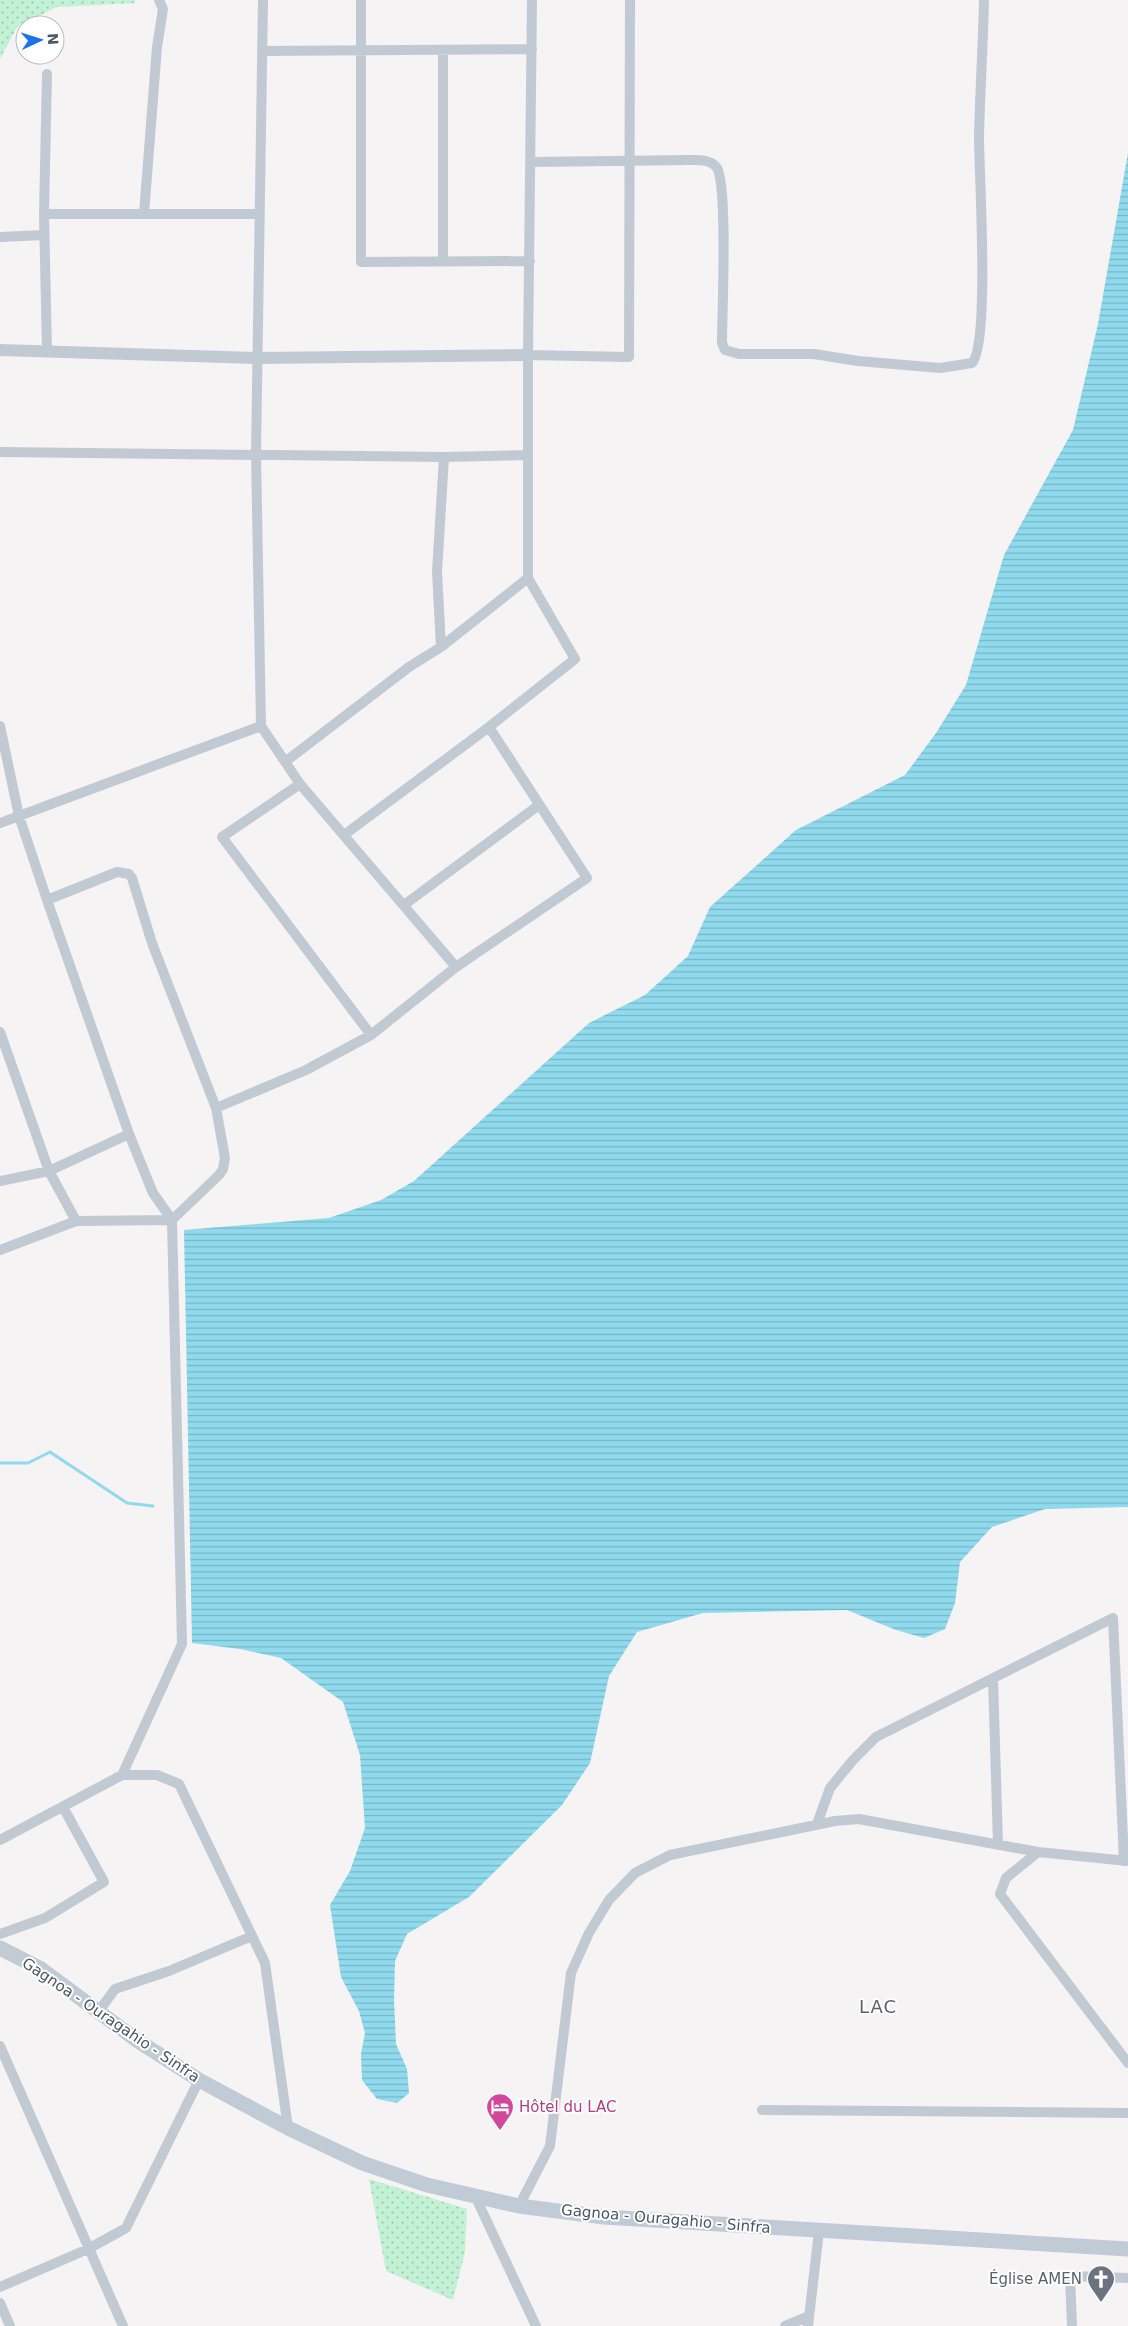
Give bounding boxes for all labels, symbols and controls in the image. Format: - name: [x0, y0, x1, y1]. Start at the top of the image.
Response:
- north arrow: [15, 15, 65, 65]
- text: N: [45, 33, 61, 45]
- street label: Gagnoa - Ouragahio - Sinfra: [19, 1954, 203, 2086]
- district label: LAC: [859, 1996, 897, 2017]
- hotel icon: Hôtel du LAC: [485, 2092, 515, 2131]
- place label: Hôtel du LAC: [519, 2098, 616, 2116]
- street label: Gagnoa - Ouragahio - Sinfra: [561, 2201, 771, 2237]
- church icon: Église AMEN: [1086, 2264, 1116, 2303]
- place label: Église AMEN: [989, 2269, 1082, 2288]

